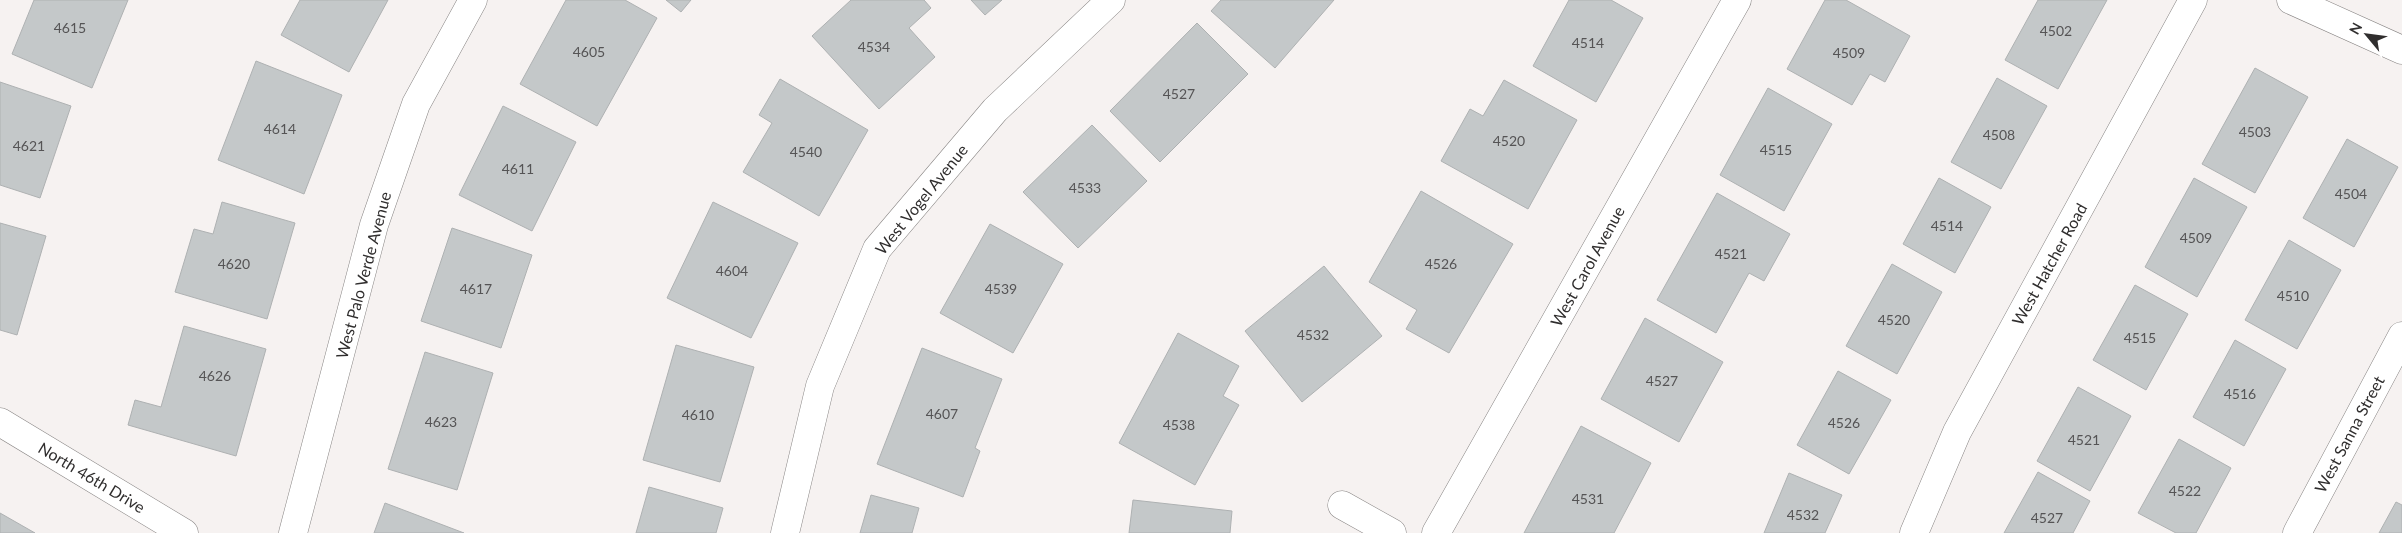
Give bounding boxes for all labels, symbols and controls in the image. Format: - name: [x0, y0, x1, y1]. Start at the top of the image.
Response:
- north arrow: [2342, 10, 2392, 60]
- house number: 4615: [54, 19, 86, 36]
- text: N: [2345, 20, 2365, 37]
- house number: 4502: [2040, 22, 2072, 39]
- house number: 4514: [1572, 34, 1604, 51]
- house number: 4534: [858, 38, 890, 55]
- house number: 4605: [573, 43, 605, 60]
- house number: 4509: [1833, 44, 1865, 61]
- house number: 4527: [1163, 85, 1195, 102]
- house number: 4614: [264, 120, 296, 137]
- house number: 4503: [2239, 123, 2271, 140]
- house number: 4508: [1983, 126, 2015, 143]
- house number: 4520: [1493, 132, 1525, 149]
- house number: 4621: [13, 137, 45, 154]
- street label: West Vogel Avenue: [871, 140, 971, 258]
- house number: 4515: [1760, 141, 1792, 158]
- house number: 4540: [790, 143, 822, 160]
- house number: 4611: [502, 160, 534, 177]
- house number: 4533: [1069, 179, 1101, 196]
- house number: 4504: [2335, 185, 2367, 202]
- street label: West Palo Verde Avenue: [332, 189, 394, 361]
- street label: West Hatcher Road: [2008, 200, 2090, 328]
- street label: West Carol Avenue: [1546, 203, 1628, 329]
- house number: 4514: [1931, 217, 1963, 234]
- house number: 4509: [2180, 229, 2212, 246]
- house number: 4521: [1715, 245, 1747, 262]
- house number: 4620: [218, 255, 250, 272]
- house number: 4526: [1425, 255, 1457, 272]
- house number: 4604: [716, 262, 748, 279]
- house number: 4617: [460, 280, 492, 297]
- house number: 4539: [985, 280, 1017, 297]
- house number: 4510: [2277, 287, 2309, 304]
- house number: 4520: [1878, 311, 1910, 328]
- house number: 4532: [1297, 326, 1329, 343]
- house number: 4515: [2124, 329, 2156, 346]
- house number: 4626: [199, 367, 231, 384]
- house number: 4527: [1646, 372, 1678, 389]
- street label: West Sanna Street: [2310, 372, 2388, 496]
- house number: 4516: [2224, 385, 2256, 402]
- house number: 4607: [926, 405, 958, 422]
- house number: 4610: [682, 406, 714, 423]
- house number: 4623: [425, 413, 457, 430]
- house number: 4526: [1828, 414, 1860, 431]
- house number: 4538: [1163, 416, 1195, 433]
- house number: 4521: [2068, 431, 2100, 448]
- street label: North 46th Drive: [35, 438, 149, 516]
- house number: 4522: [2169, 482, 2201, 499]
- house number: 4531: [1572, 490, 1604, 507]
- house number: 4532: [1787, 506, 1819, 523]
- house number: 4527: [2031, 509, 2063, 526]

